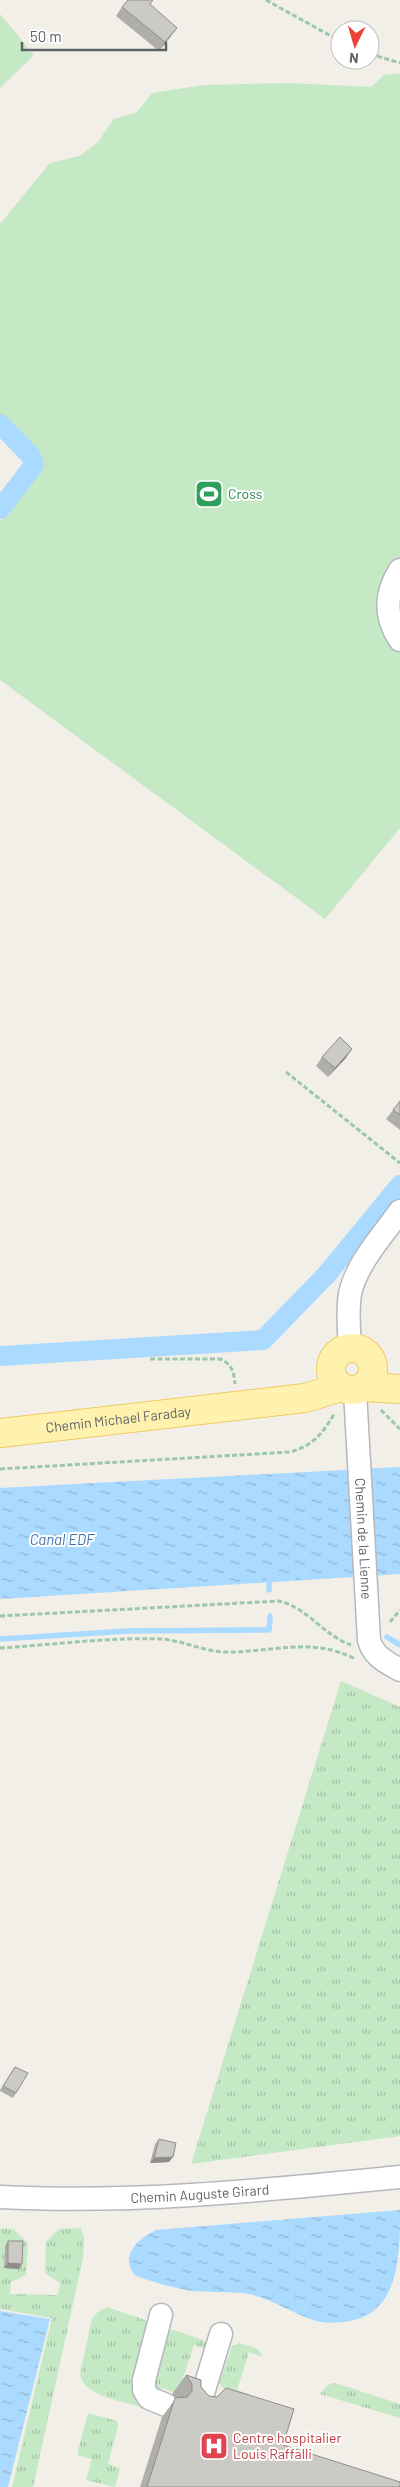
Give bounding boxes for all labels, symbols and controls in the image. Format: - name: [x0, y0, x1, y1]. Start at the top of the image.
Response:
- scale bar: [22, 20, 166, 52]
- north arrow: [330, 20, 380, 70]
- text: 50 m: [30, 27, 62, 45]
- text: N: [348, 50, 359, 67]
- sports icon: Cross: [194, 479, 224, 509]
- place label: Cross: [228, 485, 263, 502]
- street label: Chemin Michael Faraday: [45, 1402, 192, 1436]
- street label: Chemin de la Lienne: [352, 1478, 376, 1600]
- water label: Canal EDF: [30, 1530, 95, 1548]
- street label: Chemin Auguste Girard: [130, 2180, 270, 2206]
- place label: Centre hospitalier Louis Raffalli: [233, 2429, 342, 2462]
- hospital icon: Centre hospitalier Louis Raffalli: [199, 2431, 229, 2461]

